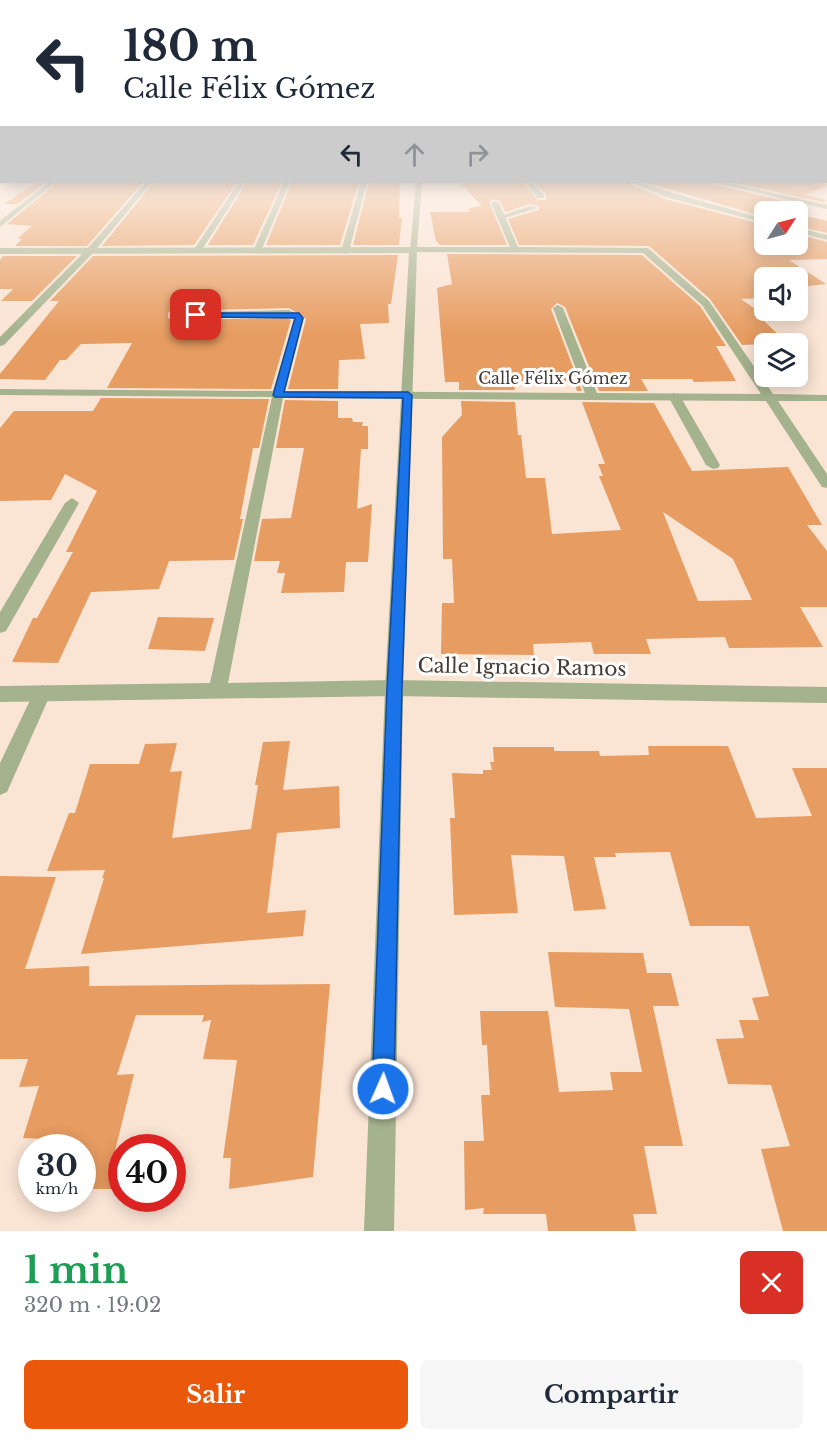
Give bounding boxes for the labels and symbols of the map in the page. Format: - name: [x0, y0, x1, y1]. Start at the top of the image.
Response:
- north arrow: [754, 201, 808, 255]
- pin: [170, 289, 221, 340]
- street label: Calle Félix Gómez: [478, 368, 628, 388]
- street label: Calle Ignacio Ramos: [417, 653, 627, 681]
- position arrow: [351, 1057, 415, 1121]
- speed limit sign: 40: [108, 1134, 186, 1212]

